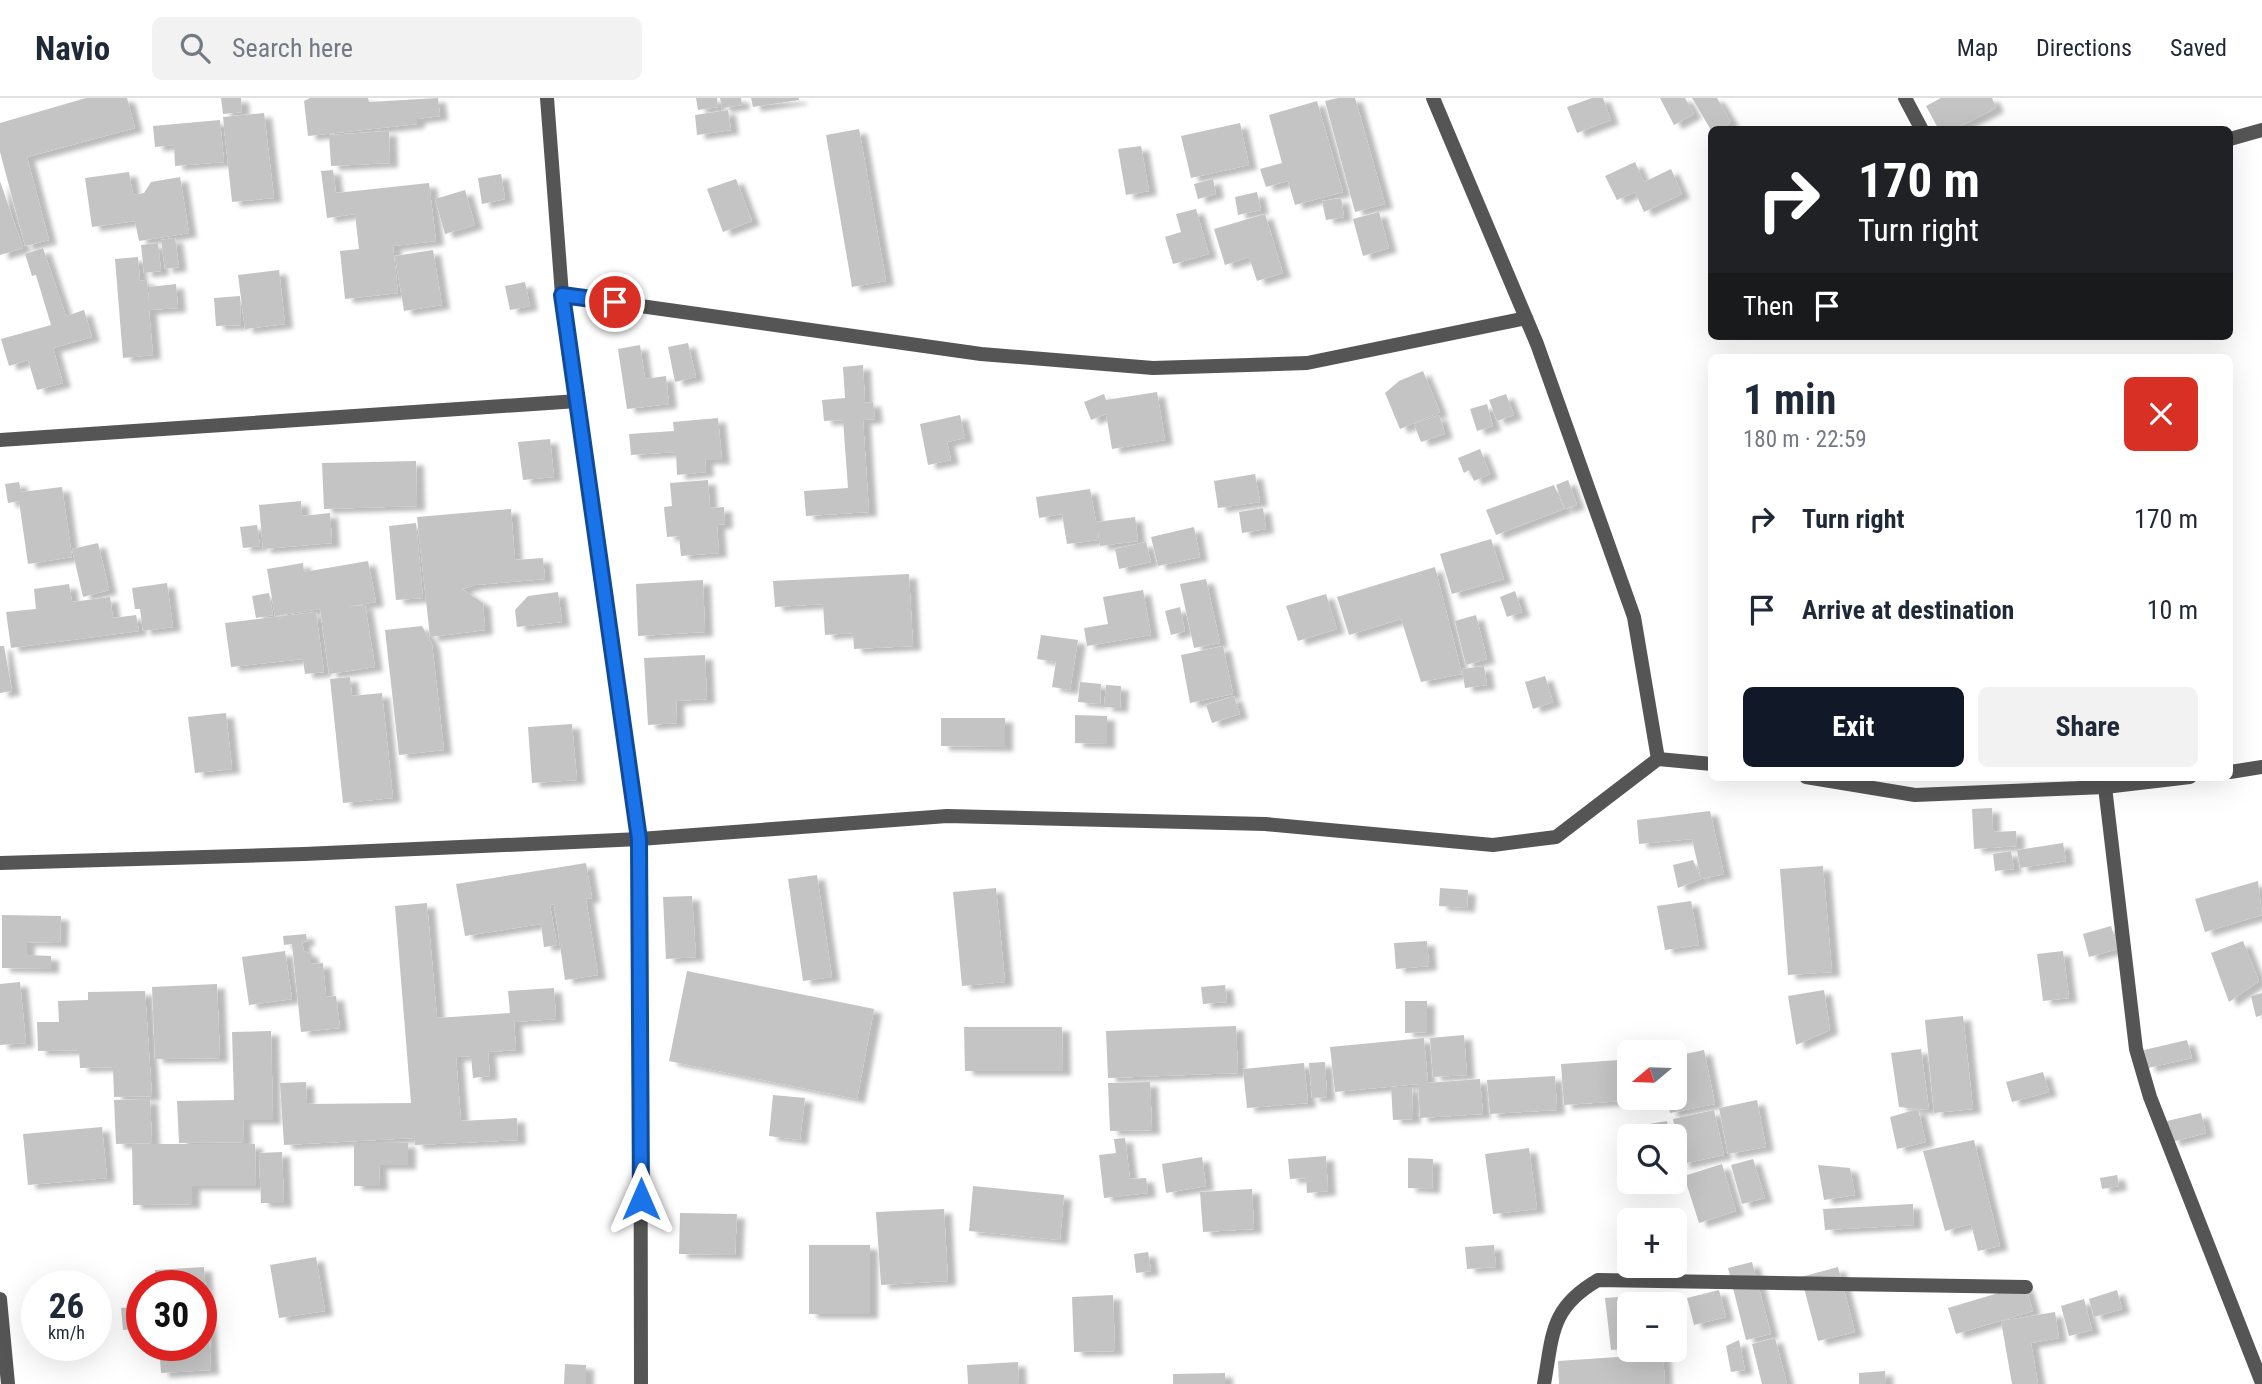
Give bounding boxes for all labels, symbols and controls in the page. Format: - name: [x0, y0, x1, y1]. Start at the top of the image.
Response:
- search box: [152, 17, 642, 80]
- text: Navio: [35, 29, 110, 68]
- icon: search: [176, 29, 214, 67]
- text: Search here: [232, 33, 353, 63]
- text: Map: [1957, 34, 1998, 62]
- text: Directions: [2036, 34, 2132, 62]
- text: Saved: [2170, 34, 2227, 62]
- text: 170 m: [1858, 152, 1980, 209]
- icon: right: [1743, 154, 1834, 245]
- text: Turn right: [1858, 211, 1979, 249]
- pin: [585, 272, 645, 332]
- icon: arrive: [596, 283, 634, 321]
- icon: arrive: [1808, 287, 1846, 325]
- text: Then: [1743, 291, 1794, 321]
- text: 1 min: [1743, 375, 1836, 424]
- button: close: [2124, 377, 2198, 451]
- text: 180 m · 22:59: [1743, 426, 1867, 453]
- icon: right: [1743, 500, 1781, 538]
- text: Turn right: [1802, 504, 1904, 534]
- text: 170 m: [2134, 504, 2198, 534]
- icon: arrive: [1743, 591, 1781, 629]
- text: Arrive at destination: [1802, 595, 2014, 625]
- text: 10 m: [2147, 595, 2198, 625]
- button: Exit: [1743, 687, 1964, 767]
- button: Share: [1978, 687, 2198, 767]
- north arrow: [1617, 1040, 1687, 1110]
- map controls: [1617, 1040, 1687, 1362]
- button: search: [1617, 1124, 1687, 1194]
- position arrow: [604, 1162, 678, 1236]
- button: +: [1617, 1208, 1687, 1278]
- speed limit sign: 30: [126, 1270, 217, 1361]
- text: 26: [49, 1286, 84, 1327]
- button: −: [1617, 1292, 1687, 1362]
- text: km/h: [48, 1322, 85, 1343]

